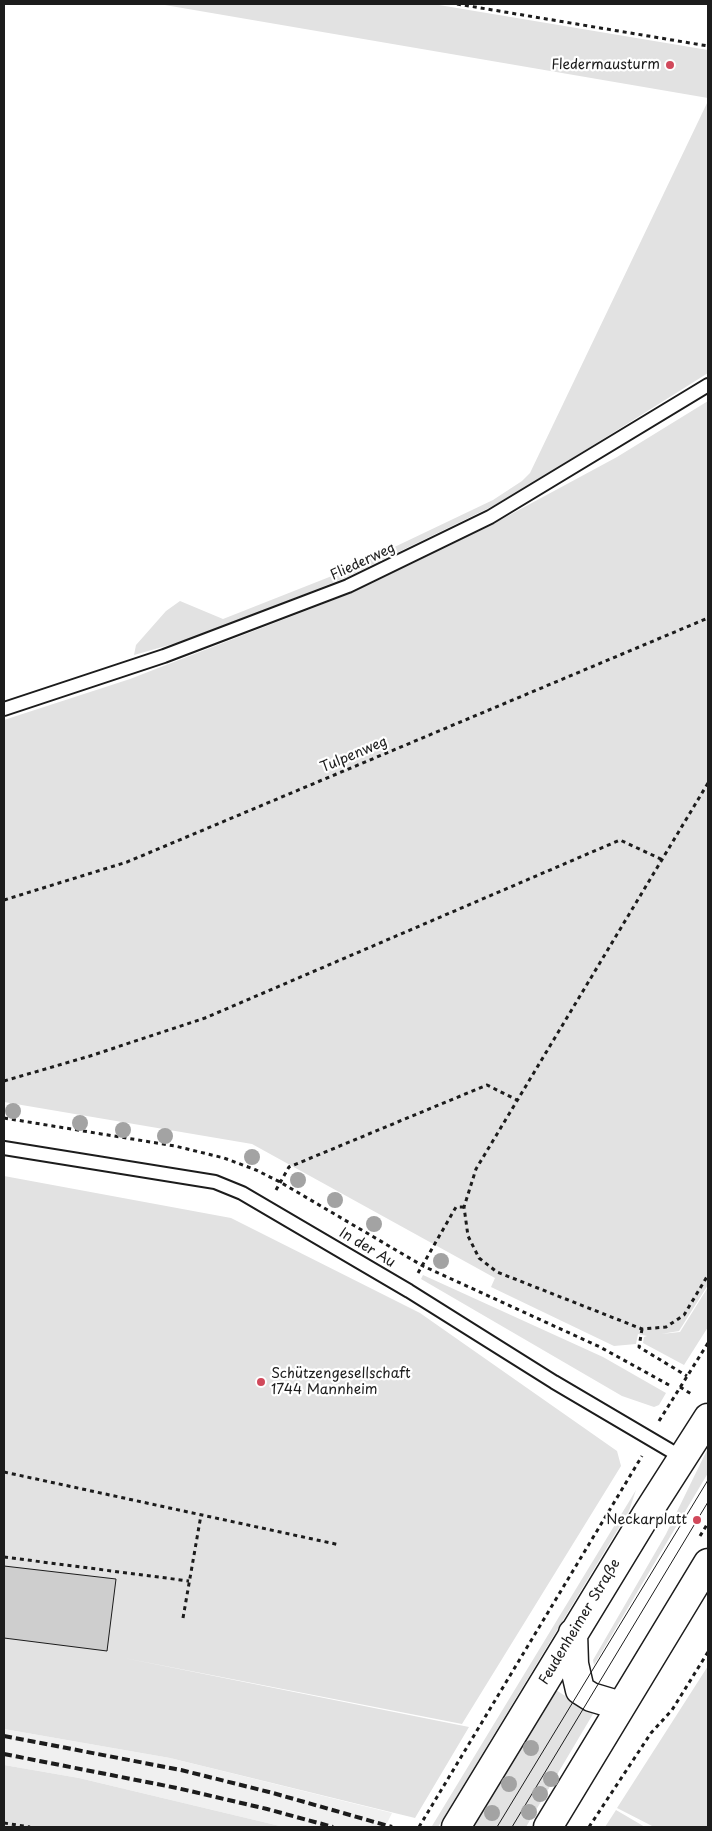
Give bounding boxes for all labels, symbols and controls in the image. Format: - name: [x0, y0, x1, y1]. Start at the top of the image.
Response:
- place label: Fledermausturm: [551, 57, 660, 73]
- marker: Fledermausturm: [664, 59, 676, 71]
- street label: Fliederweg: [328, 540, 398, 584]
- street label: Tulpenweg: [318, 733, 390, 777]
- street label: In der Au: [336, 1225, 398, 1271]
- place label: Schützengesellschaft 1744 Mannheim: [271, 1366, 411, 1398]
- marker: Schützengesellschaft 1744 Mannheim: [255, 1376, 267, 1388]
- place label: Neckarplatt: [606, 1512, 687, 1528]
- marker: Neckarplatt: [691, 1514, 703, 1526]
- street label: Feudenheimer Straße: [536, 1556, 624, 1688]

